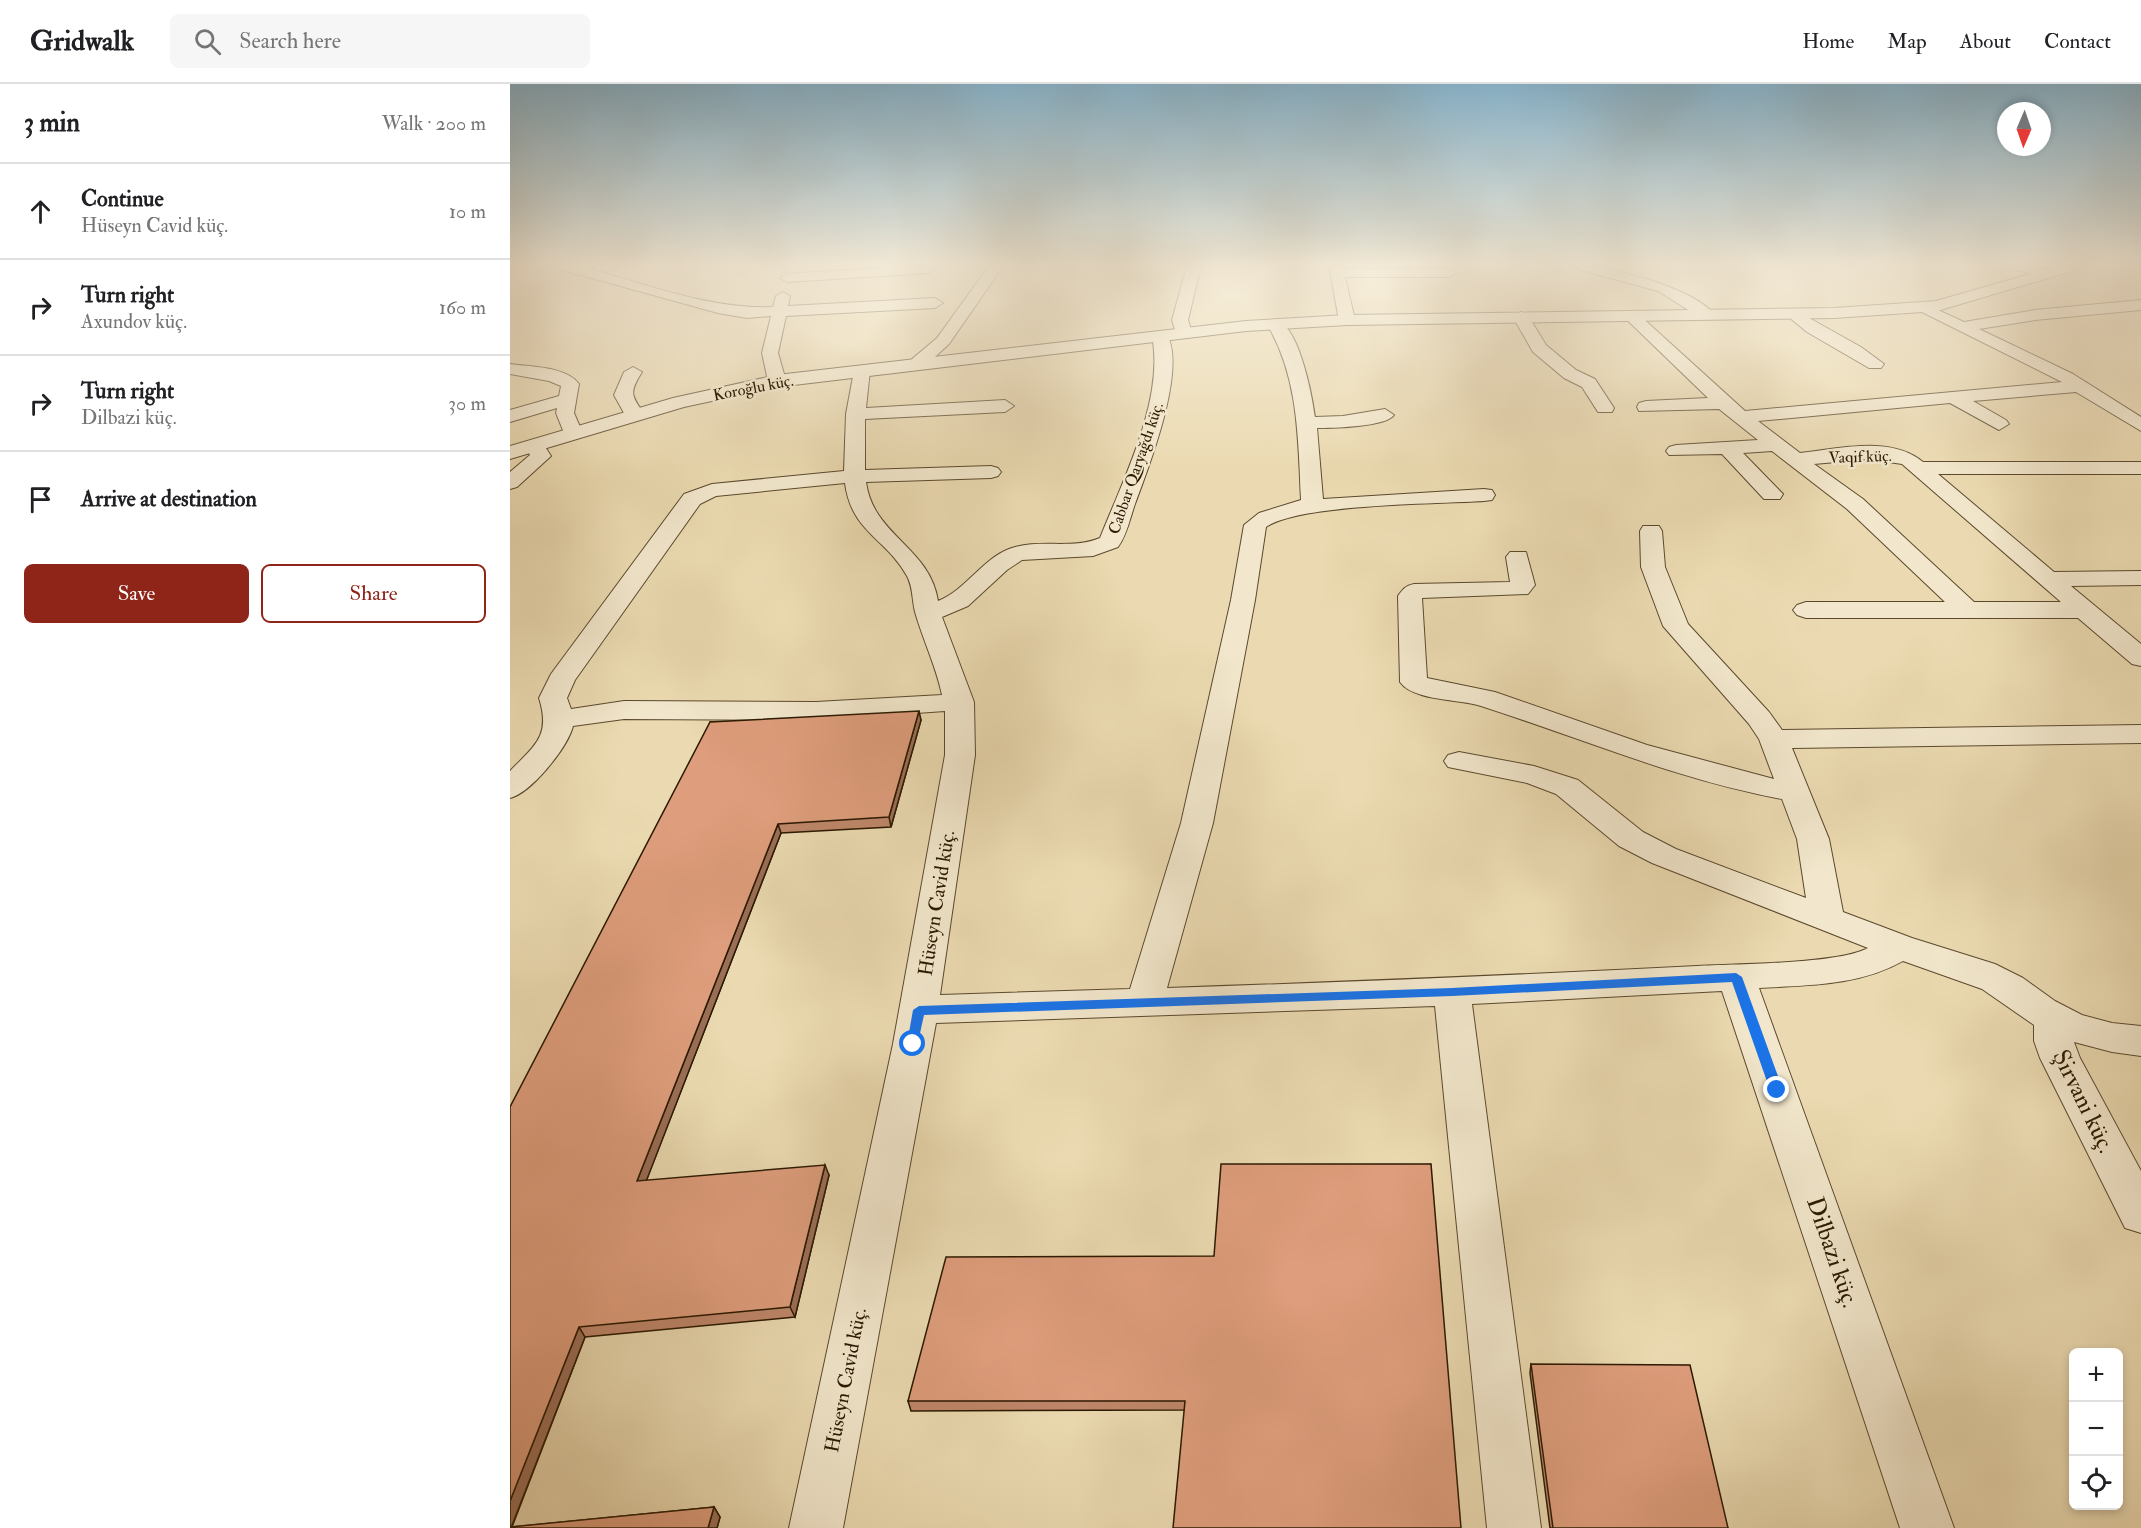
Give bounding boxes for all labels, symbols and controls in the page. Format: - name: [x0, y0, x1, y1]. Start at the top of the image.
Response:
- search box: [170, 14, 590, 68]
- text: Gridwalk: [30, 24, 134, 59]
- icon: search: [191, 25, 224, 58]
- text: Search here: [239, 27, 341, 55]
- text: Home: [1802, 28, 1854, 55]
- text: Map: [1887, 28, 1927, 55]
- text: About: [1960, 28, 2011, 55]
- text: Contact: [2044, 28, 2111, 55]
- north arrow: [1997, 102, 2051, 156]
- text: 3 min: [24, 107, 80, 139]
- text: Walk · 200 m: [382, 111, 486, 136]
- text: Continue: [81, 185, 164, 213]
- icon: ahead: [24, 195, 57, 228]
- text: 10 m: [449, 199, 486, 224]
- text: Hüseyn Cavid küç.: [81, 213, 228, 238]
- text: Turn right: [81, 281, 174, 309]
- icon: right: [24, 291, 57, 324]
- text: 160 m: [439, 295, 486, 320]
- text: Axundov küç.: [81, 309, 187, 334]
- street label: Koroğlu küç.: [711, 370, 795, 406]
- text: Turn right: [81, 377, 174, 405]
- icon: right: [24, 387, 57, 420]
- text: 30 m: [448, 391, 486, 416]
- street label: Cabbar Qaryağdı küç.: [1104, 400, 1168, 537]
- text: Dilbazi küç.: [81, 405, 177, 430]
- street label: Vaqif küç.: [1828, 446, 1892, 468]
- icon: arrive: [24, 483, 57, 516]
- text: Arrive at destination: [81, 485, 257, 513]
- button: Save: [24, 564, 249, 623]
- button: Share: [261, 564, 486, 623]
- street label: Hüseyn Cavid küç.: [913, 828, 960, 978]
- route start: [899, 1030, 925, 1056]
- street label: Şirvani küç.: [2045, 1045, 2122, 1158]
- route end: [1763, 1076, 1789, 1102]
- street label: Dilbazi küç.: [1799, 1193, 1866, 1311]
- street label: Hüseyn Cavid küç.: [819, 1305, 872, 1455]
- map controls: [2069, 1348, 2123, 1510]
- button: +: [2069, 1348, 2123, 1402]
- button: −: [2069, 1402, 2123, 1456]
- button: locate: [2069, 1456, 2123, 1510]

